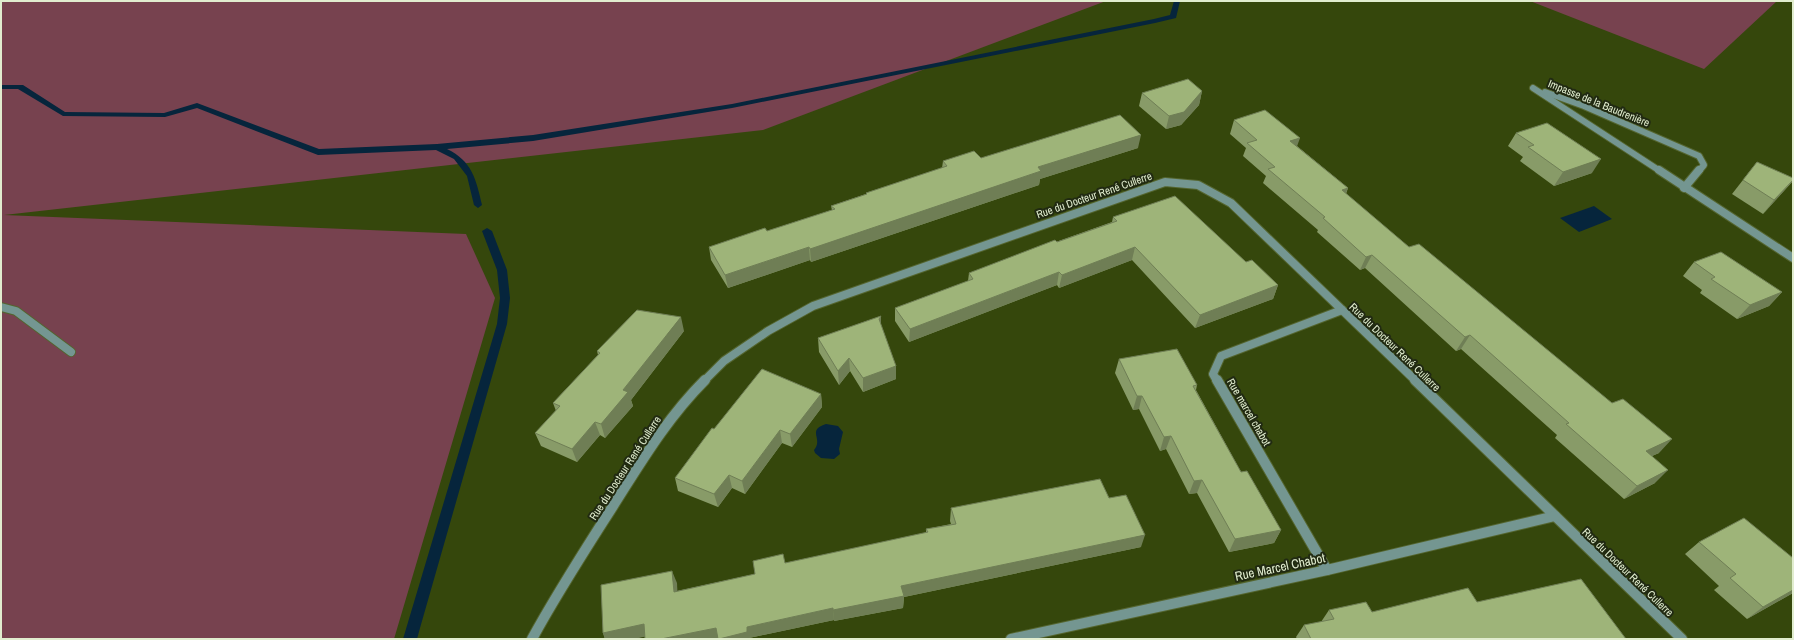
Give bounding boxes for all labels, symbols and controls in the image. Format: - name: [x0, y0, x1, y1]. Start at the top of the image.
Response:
- street label: Impasse de la Baudrenière: [1546, 76, 1652, 130]
- street label: Rue du Docteur René Cullerre: [1034, 169, 1154, 221]
- street label: Rue du Docteur René Cullerre: [1346, 300, 1444, 394]
- street label: Rue marcel chabot: [1224, 376, 1274, 449]
- street label: Rue du Docteur René Cullerre: [586, 413, 664, 523]
- street label: Rue du Docteur René Cullerre: [1579, 525, 1677, 619]
- street label: Rue Marcel Chabot: [1233, 549, 1327, 585]

